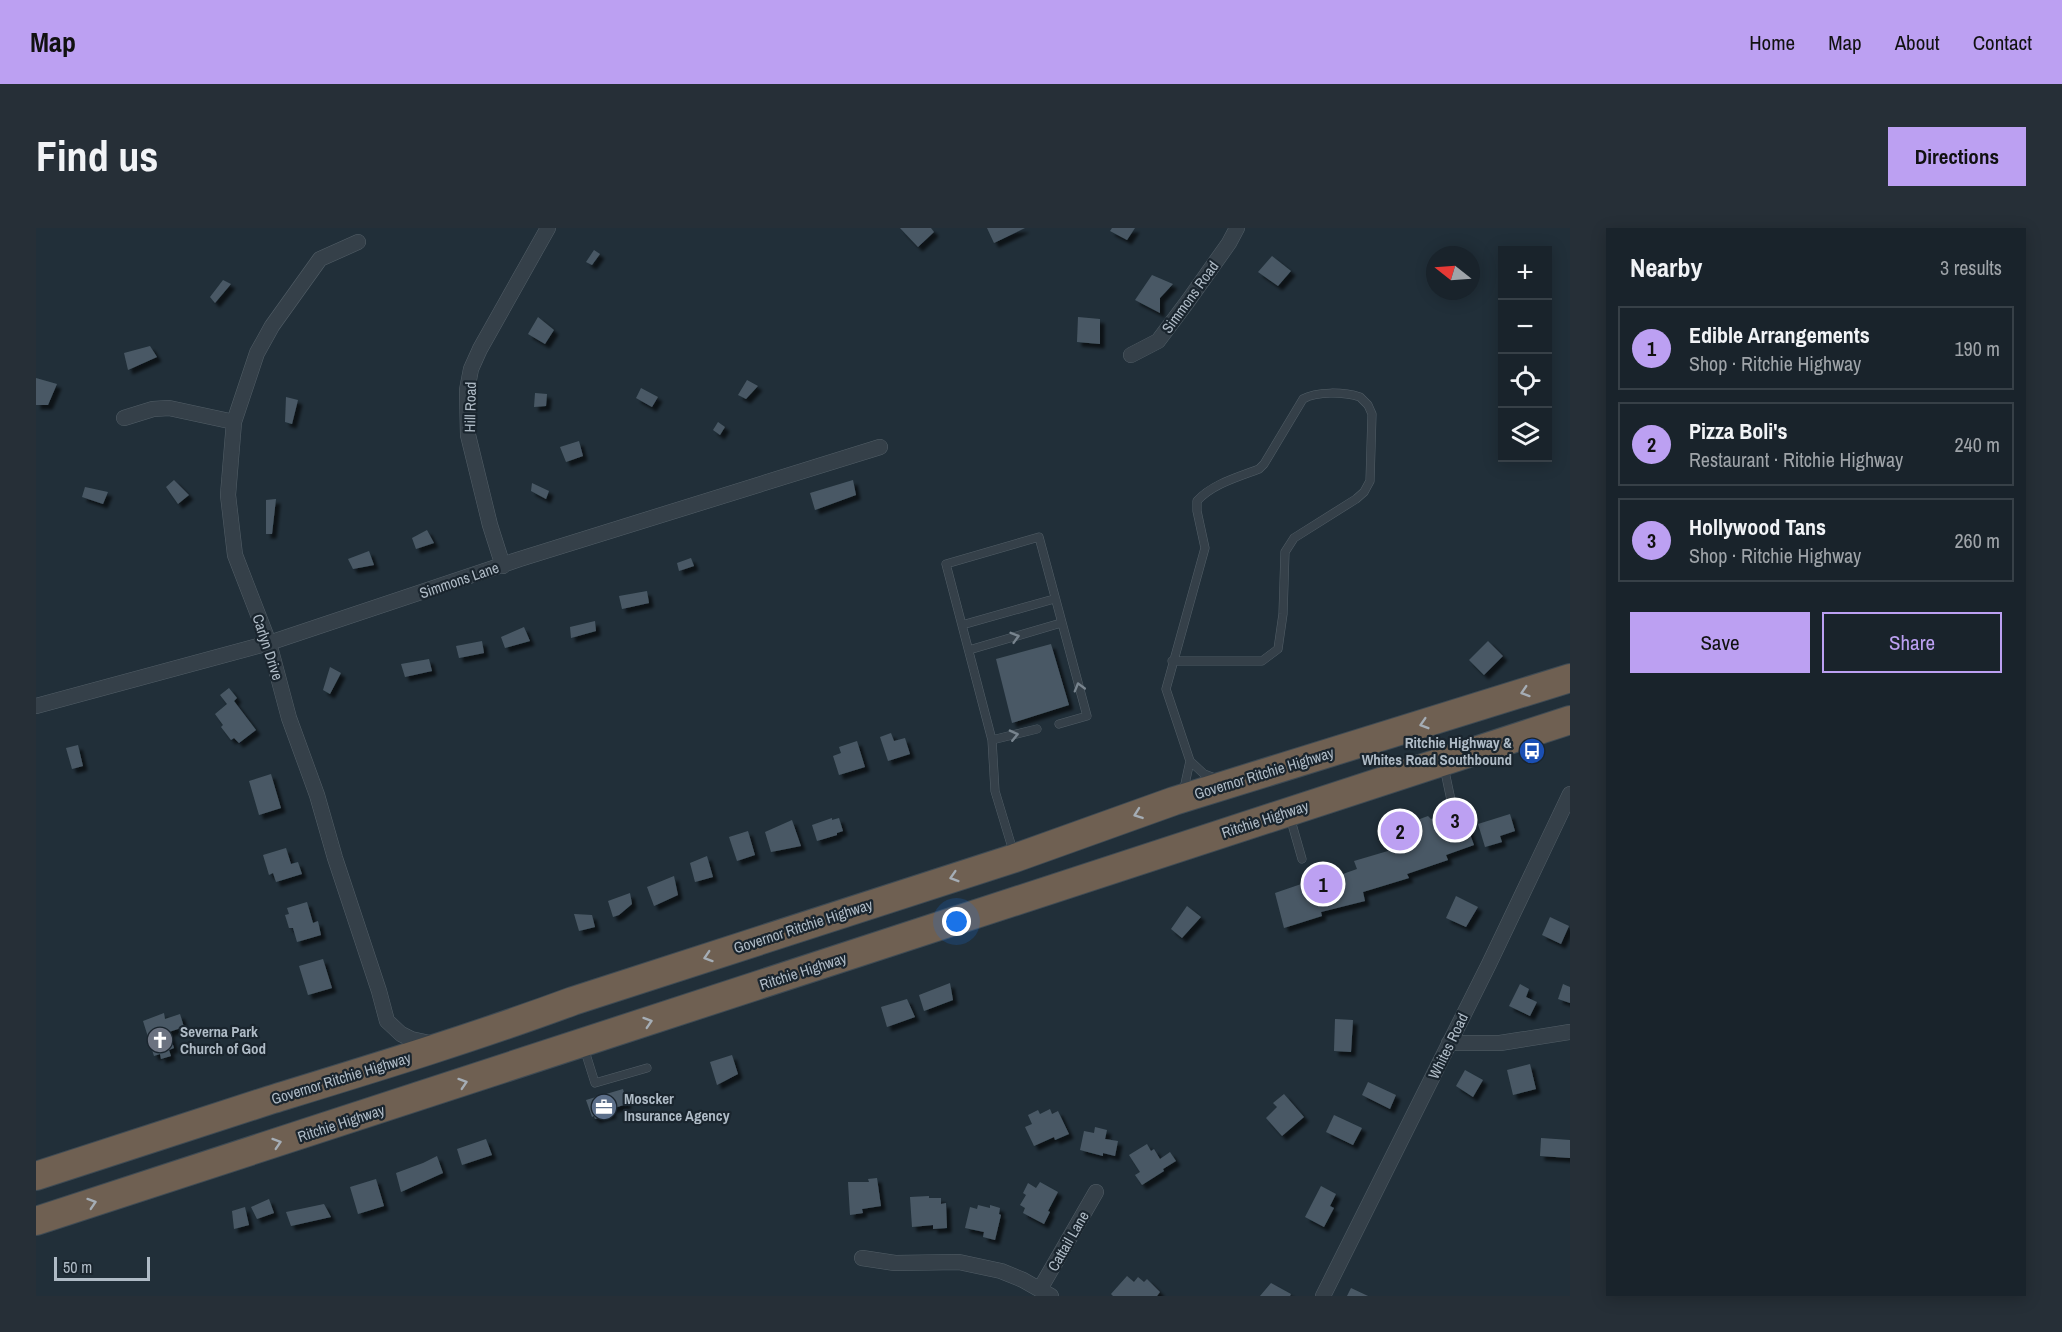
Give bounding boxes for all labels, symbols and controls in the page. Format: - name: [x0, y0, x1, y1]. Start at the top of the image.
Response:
- text: Map: [30, 23, 76, 61]
- text: Home: [1749, 28, 1795, 57]
- text: Map: [1828, 28, 1862, 57]
- text: About: [1895, 28, 1940, 57]
- text: Contact: [1973, 28, 2032, 57]
- button: Directions: [1888, 127, 2026, 186]
- text: Find us: [36, 128, 158, 184]
- north arrow: [1426, 246, 1480, 300]
- map controls: [1498, 246, 1552, 462]
- button: +: [1498, 246, 1552, 300]
- text: Nearby: [1630, 250, 1702, 285]
- text: 3 results: [1940, 254, 2002, 281]
- street label: Simmons Road: [1157, 257, 1223, 337]
- button: −: [1498, 300, 1552, 354]
- text: Edible Arrangements: [1689, 320, 1870, 350]
- text: 1: [1647, 335, 1656, 362]
- text: 190 m: [1954, 335, 2000, 362]
- text: Shop · Ritchie Highway: [1689, 350, 1861, 377]
- button: locate: [1498, 354, 1552, 408]
- street label: Hill Road: [459, 382, 481, 432]
- button: layers: [1498, 408, 1552, 462]
- text: Pizza Boli's: [1689, 416, 1788, 446]
- text: 2: [1647, 431, 1656, 458]
- text: 240 m: [1954, 431, 2000, 458]
- text: Restaurant · Ritchie Highway: [1689, 446, 1903, 473]
- text: Hollywood Tans: [1689, 512, 1826, 542]
- text: 3: [1647, 527, 1656, 554]
- text: 260 m: [1954, 527, 2000, 554]
- text: Shop · Ritchie Highway: [1689, 542, 1861, 569]
- street label: Simmons Lane: [416, 557, 502, 603]
- street label: Carlyn Drive: [247, 611, 289, 683]
- button: Save: [1630, 612, 1810, 673]
- button: Share: [1822, 612, 2002, 673]
- one-way arrow: [1009, 632, 1020, 644]
- one-way arrow: [1074, 682, 1086, 693]
- one-way arrow: [1520, 685, 1531, 698]
- one-way arrow: [1419, 717, 1430, 729]
- one-way arrow: [1009, 729, 1019, 742]
- place label: Ritchie Highway & Whites Road Southbound: [1362, 732, 1512, 770]
- bus stop icon: Ritchie Highway & Whites Road Southbound: [1517, 736, 1547, 766]
- street label: Governor Ritchie Highway: [1192, 742, 1337, 804]
- street label: Ritchie Highway: [1219, 795, 1312, 843]
- pin: 3: [1436, 798, 1474, 842]
- one-way arrow: [1133, 806, 1144, 819]
- pin: 2: [1380, 808, 1420, 854]
- pin: 1: [1304, 862, 1342, 906]
- one-way arrow: [949, 870, 960, 883]
- street label: Governor Ritchie Highway: [731, 893, 876, 958]
- your location: [942, 907, 971, 936]
- street label: Ritchie Highway: [757, 947, 850, 995]
- one-way arrow: [703, 950, 714, 962]
- street label: Whites Road: [1423, 1009, 1473, 1083]
- one-way arrow: [642, 1016, 653, 1029]
- place label: Severna Park Church of God: [180, 1021, 266, 1059]
- church icon: Severna Park Church of God: [145, 1025, 175, 1055]
- street label: Governor Ritchie Highway: [269, 1047, 414, 1109]
- one-way arrow: [457, 1078, 468, 1090]
- place label: Moscker Insurance Agency: [624, 1088, 730, 1126]
- office icon: Moscker Insurance Agency: [589, 1092, 619, 1122]
- street label: Ritchie Highway: [295, 1099, 388, 1147]
- one-way arrow: [271, 1138, 282, 1150]
- one-way arrow: [86, 1198, 97, 1210]
- street label: Cattail Lane: [1042, 1207, 1094, 1275]
- scale bar: [54, 1254, 150, 1282]
- text: 50 m: [63, 1256, 92, 1278]

